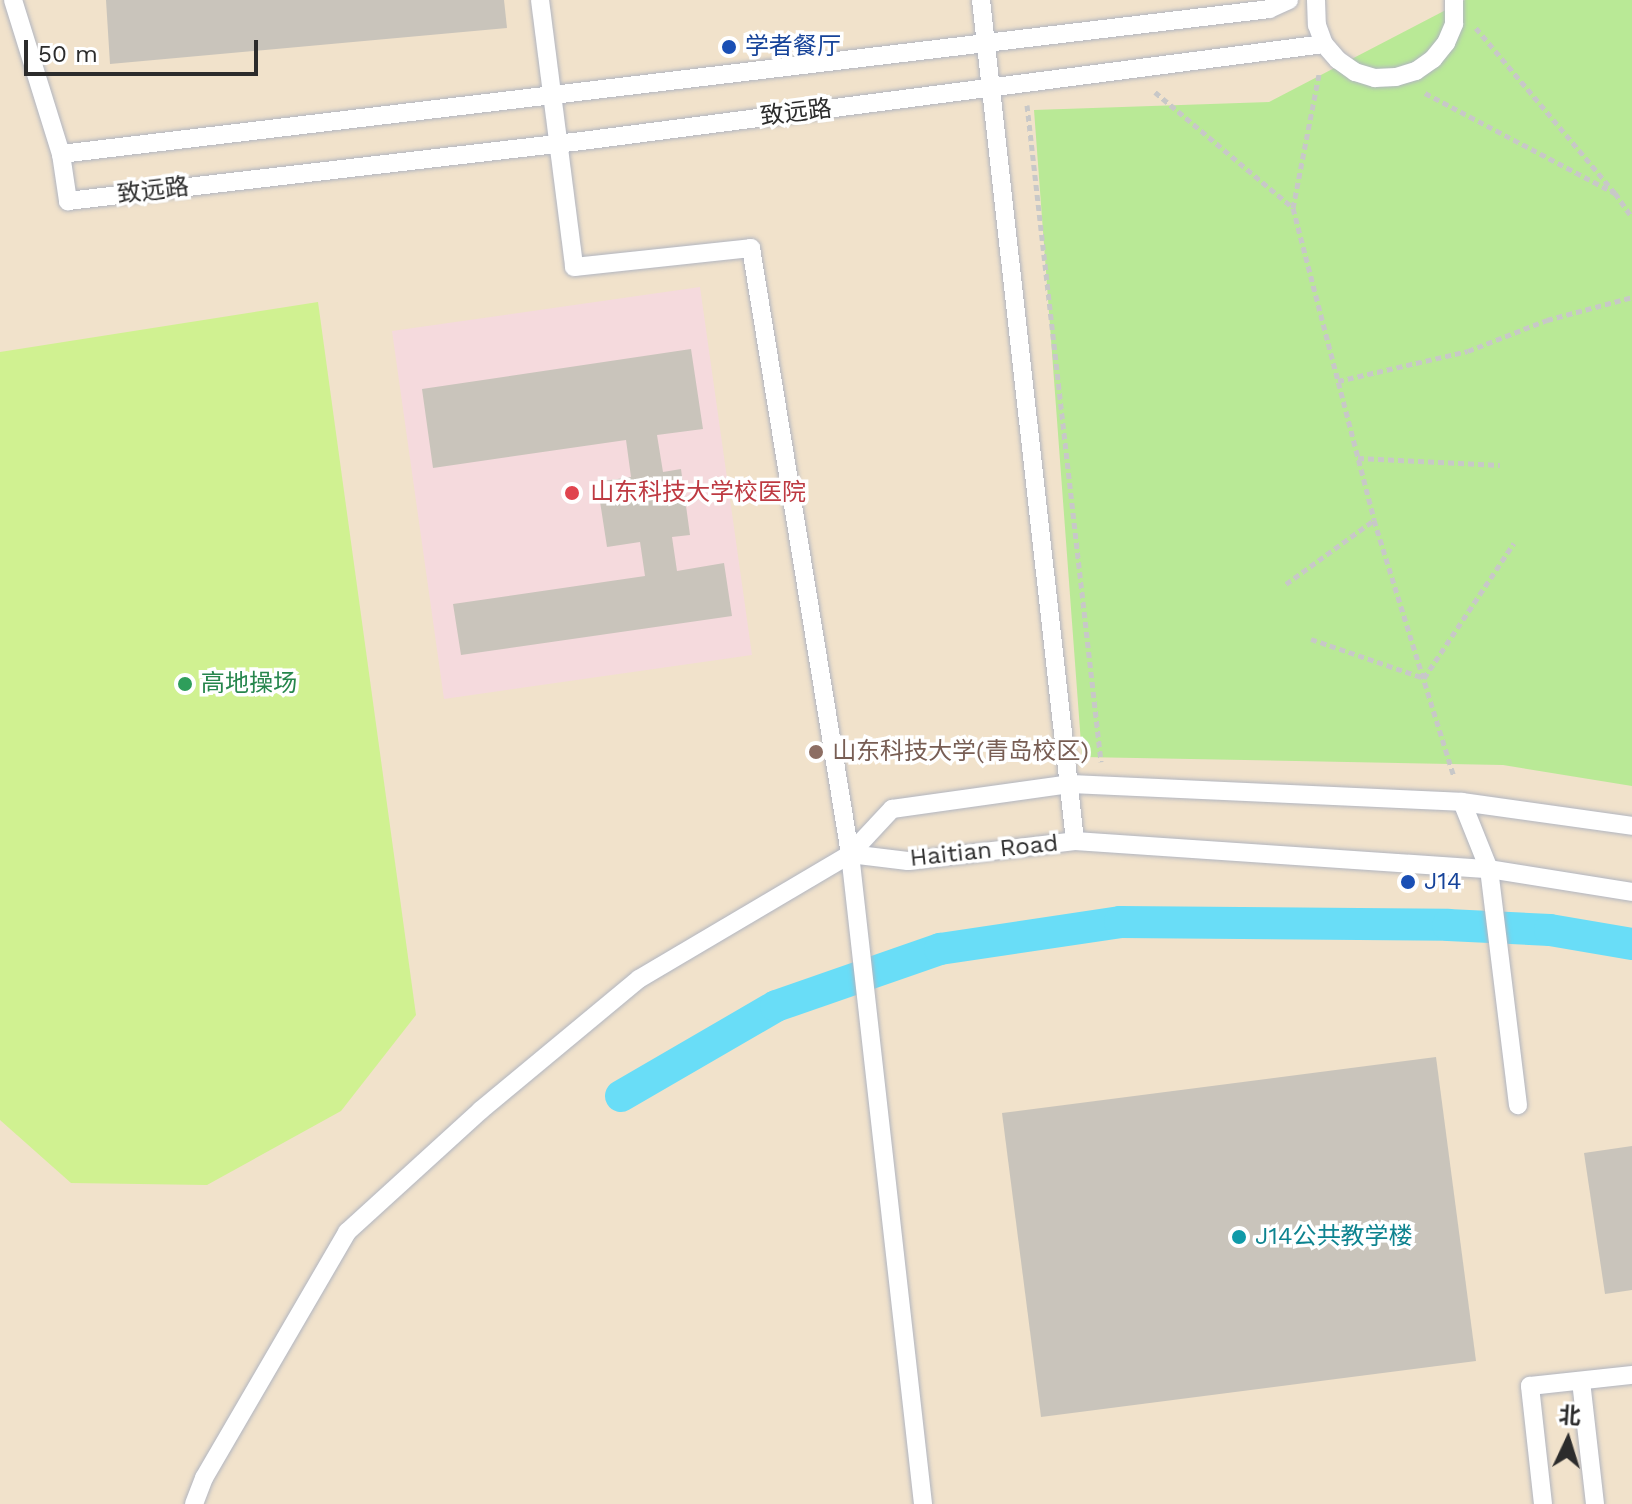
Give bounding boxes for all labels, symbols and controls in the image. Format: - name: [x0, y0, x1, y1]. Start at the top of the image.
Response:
- scale bar: [28, 24, 262, 74]
- place label: 学者餐厅: [745, 33, 841, 61]
- marker: 学者餐厅: [720, 38, 738, 56]
- text: 50 m: [38, 40, 98, 68]
- street label: 致远路: [759, 94, 833, 132]
- street label: 致远路: [116, 172, 190, 210]
- place label: 山东科技大学校医院: [590, 479, 806, 507]
- marker: 山东科技大学校医院: [561, 482, 583, 504]
- place label: 高地操场: [201, 670, 297, 698]
- marker: 高地操场: [176, 675, 194, 693]
- place label: 山东科技大学(青岛校区): [832, 738, 1089, 766]
- marker: 山东科技大学(青岛校区): [807, 743, 825, 761]
- street label: Haitian Road: [908, 829, 1060, 873]
- place label: J14: [1424, 868, 1462, 896]
- marker: J14: [1399, 873, 1417, 891]
- place label: J14公共教学楼: [1255, 1223, 1413, 1251]
- marker: J14公共教学楼: [1230, 1228, 1248, 1246]
- north arrow: [1528, 1400, 1608, 1480]
- text: 北: [1558, 1402, 1582, 1429]

